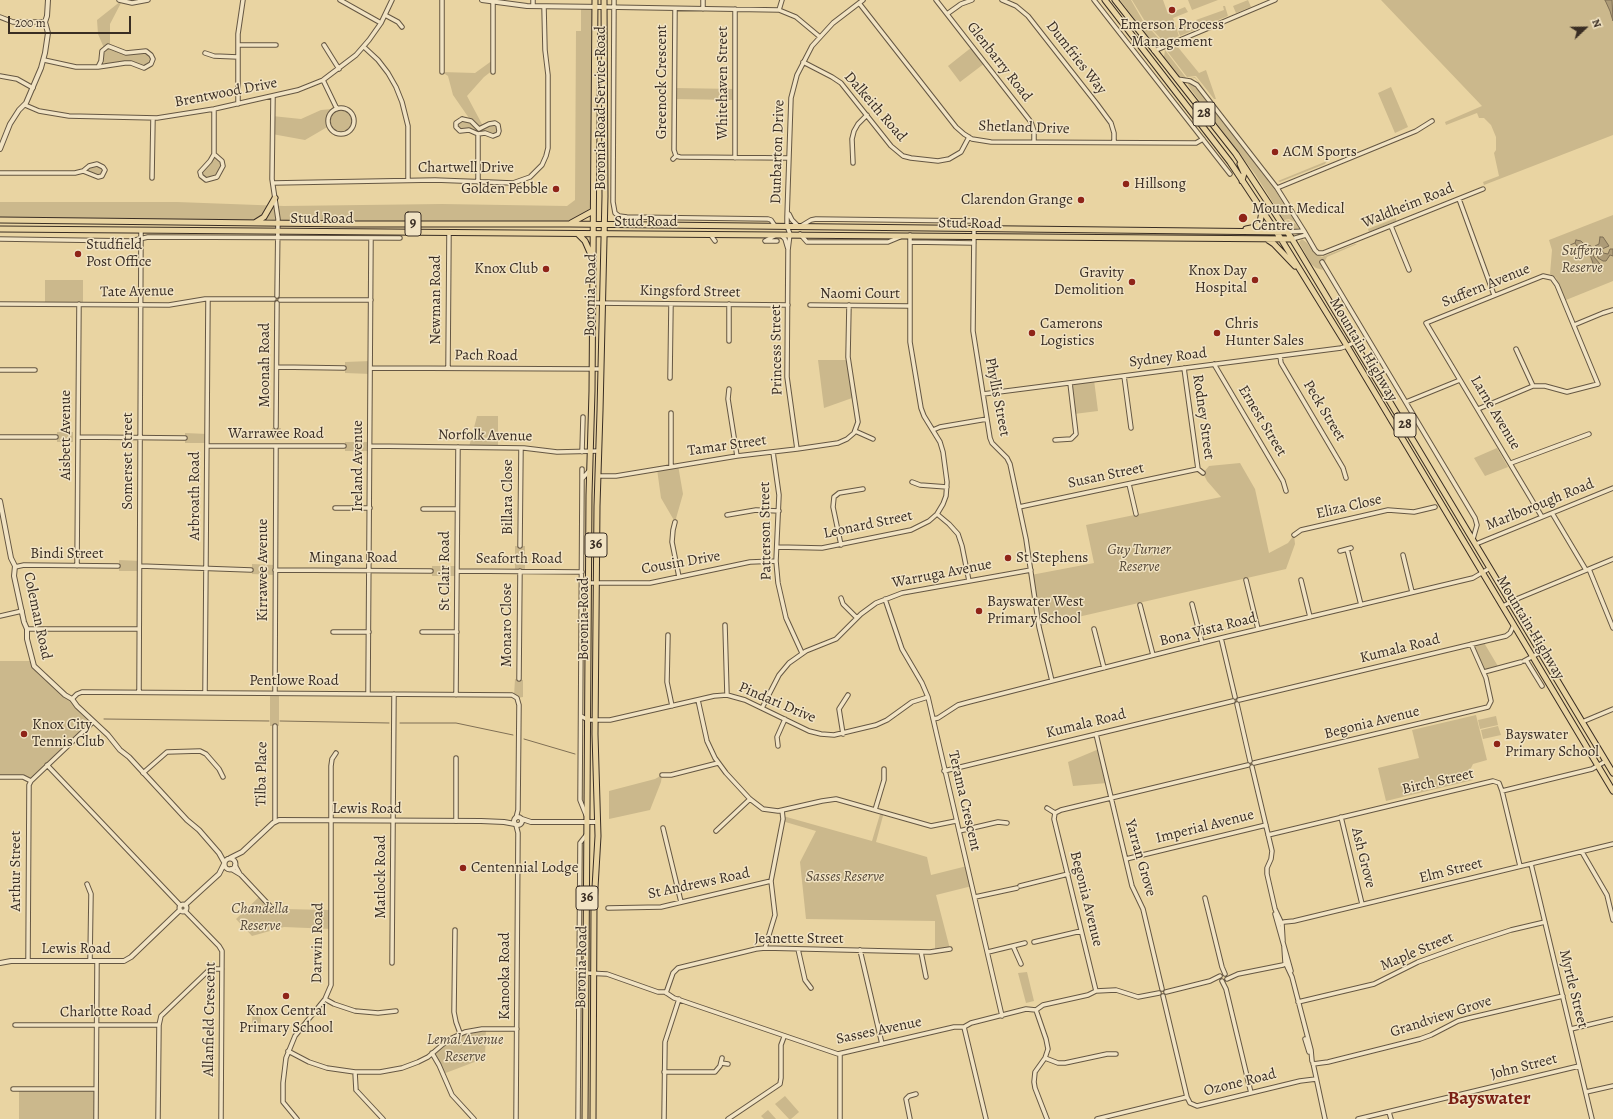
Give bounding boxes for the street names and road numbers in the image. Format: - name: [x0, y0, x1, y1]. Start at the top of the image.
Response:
- street label: Dumfries Way: [1042, 18, 1110, 98]
- street label: Glenbarry Road: [962, 19, 1036, 105]
- street label: Greenock Crescent: [653, 25, 671, 139]
- street label: Boronia Road Service Road: [592, 26, 610, 190]
- street label: Whitehaven Street: [714, 26, 732, 140]
- street label: Dalkeith Road: [840, 68, 910, 146]
- street label: Brentwood Drive: [173, 74, 279, 112]
- street label: Dunbarton Drive: [767, 99, 789, 205]
- road number: 28: [1193, 102, 1215, 126]
- street label: Shetland Drive: [978, 117, 1070, 139]
- street label: Chartwell Drive: [418, 159, 514, 177]
- street label: Waldheim Road: [1360, 179, 1456, 233]
- street label: Stud Road: [290, 210, 354, 228]
- road number: 9: [405, 212, 421, 236]
- street label: Stud Road: [614, 213, 678, 231]
- street label: Stud Road: [938, 214, 1002, 234]
- street label: Boronia Road: [581, 253, 601, 337]
- street label: Newman Road: [427, 255, 445, 345]
- street label: Suffern Avenue: [1439, 260, 1533, 312]
- street label: Tate Avenue: [100, 282, 174, 302]
- street label: Kingsford Street: [639, 282, 741, 302]
- street label: Naomi Court: [820, 285, 900, 303]
- street label: Mountain Highway: [1325, 295, 1401, 405]
- street label: Princess Street: [767, 304, 787, 396]
- street label: Moonah Road: [256, 323, 274, 407]
- street label: Sydney Road: [1128, 344, 1208, 372]
- street label: Pach Road: [454, 346, 518, 366]
- street label: Phyllis Street: [981, 356, 1013, 438]
- street label: Rodney Street: [1188, 373, 1218, 461]
- street label: Larne Avenue: [1466, 373, 1524, 453]
- street label: Peck Street: [1299, 377, 1349, 445]
- street label: Ernest Street: [1234, 382, 1290, 460]
- street label: Aisbett Avenue: [57, 390, 75, 480]
- street label: Somerset Street: [119, 412, 137, 510]
- road number: 28: [1394, 413, 1416, 437]
- street label: Ireland Avenue: [349, 420, 367, 512]
- street label: Warrawee Road: [228, 425, 324, 443]
- street label: Norfolk Avenue: [438, 426, 532, 446]
- street label: Tamar Street: [686, 432, 768, 460]
- street label: Arbroath Road: [186, 451, 204, 541]
- street label: Billara Close: [499, 459, 517, 535]
- street label: Susan Street: [1066, 459, 1146, 493]
- street label: Marlborough Road: [1483, 475, 1597, 535]
- street label: Patterson Street: [756, 481, 776, 581]
- street label: Eliza Close: [1314, 491, 1384, 523]
- street label: Leonard Street: [822, 507, 914, 543]
- street label: Kirrawee Avenue: [254, 518, 272, 622]
- street label: St Clair Road: [436, 531, 454, 611]
- road number: 36: [585, 533, 607, 557]
- street label: Bindi Street: [30, 545, 104, 563]
- street label: Cousin Drive: [640, 547, 722, 579]
- street label: Mingana Road: [309, 549, 397, 567]
- street label: Seaforth Road: [476, 550, 562, 568]
- street label: Warruga Avenue: [891, 555, 993, 593]
- street label: Coleman Road: [19, 571, 55, 661]
- street label: Mountain Highway: [1492, 573, 1568, 683]
- street label: Boronia Road: [575, 578, 593, 660]
- street label: Monaro Close: [498, 583, 516, 667]
- street label: Bona Vista Road: [1158, 609, 1258, 651]
- street label: Kumala Road: [1358, 630, 1442, 668]
- street label: Pentlowe Road: [249, 672, 339, 690]
- street label: Pindari Drive: [736, 679, 818, 727]
- street label: Begonia Avenue: [1323, 702, 1421, 744]
- street label: Kumala Road: [1044, 705, 1128, 743]
- street label: Tilba Place: [252, 741, 272, 807]
- street label: Terama Crescent: [944, 749, 984, 853]
- street label: Birch Street: [1400, 765, 1476, 799]
- street label: Lewis Road: [332, 800, 402, 818]
- street label: Imperial Avenue: [1154, 806, 1256, 848]
- street label: Yarran Grove: [1120, 817, 1160, 899]
- street label: Ash Grove: [1347, 826, 1379, 890]
- street label: Arthur Street: [7, 831, 25, 911]
- street label: Matlock Road: [372, 835, 390, 919]
- street label: Begonia Avenue: [1065, 850, 1107, 948]
- street label: Elm Street: [1417, 854, 1485, 888]
- street label: St Andrews Road: [646, 864, 752, 904]
- road number: 36: [576, 886, 598, 910]
- street label: Darwin Road: [308, 902, 328, 984]
- street label: Boronia Road: [572, 925, 592, 1009]
- street label: Maple Street: [1378, 929, 1456, 975]
- street label: Jeanette Street: [754, 930, 844, 948]
- street label: Kanooka Road: [496, 932, 514, 1020]
- street label: Lewis Road: [41, 940, 111, 958]
- street label: Myrtle Street: [1555, 948, 1591, 1030]
- street label: Allanfield Crescent: [200, 962, 220, 1076]
- street label: Grandview Grove: [1388, 992, 1494, 1042]
- street label: Charlotte Road: [60, 1002, 152, 1022]
- street label: Sasses Avenue: [835, 1013, 923, 1049]
- street label: John Street: [1489, 1050, 1559, 1084]
- street label: Ozone Road: [1202, 1065, 1278, 1101]

